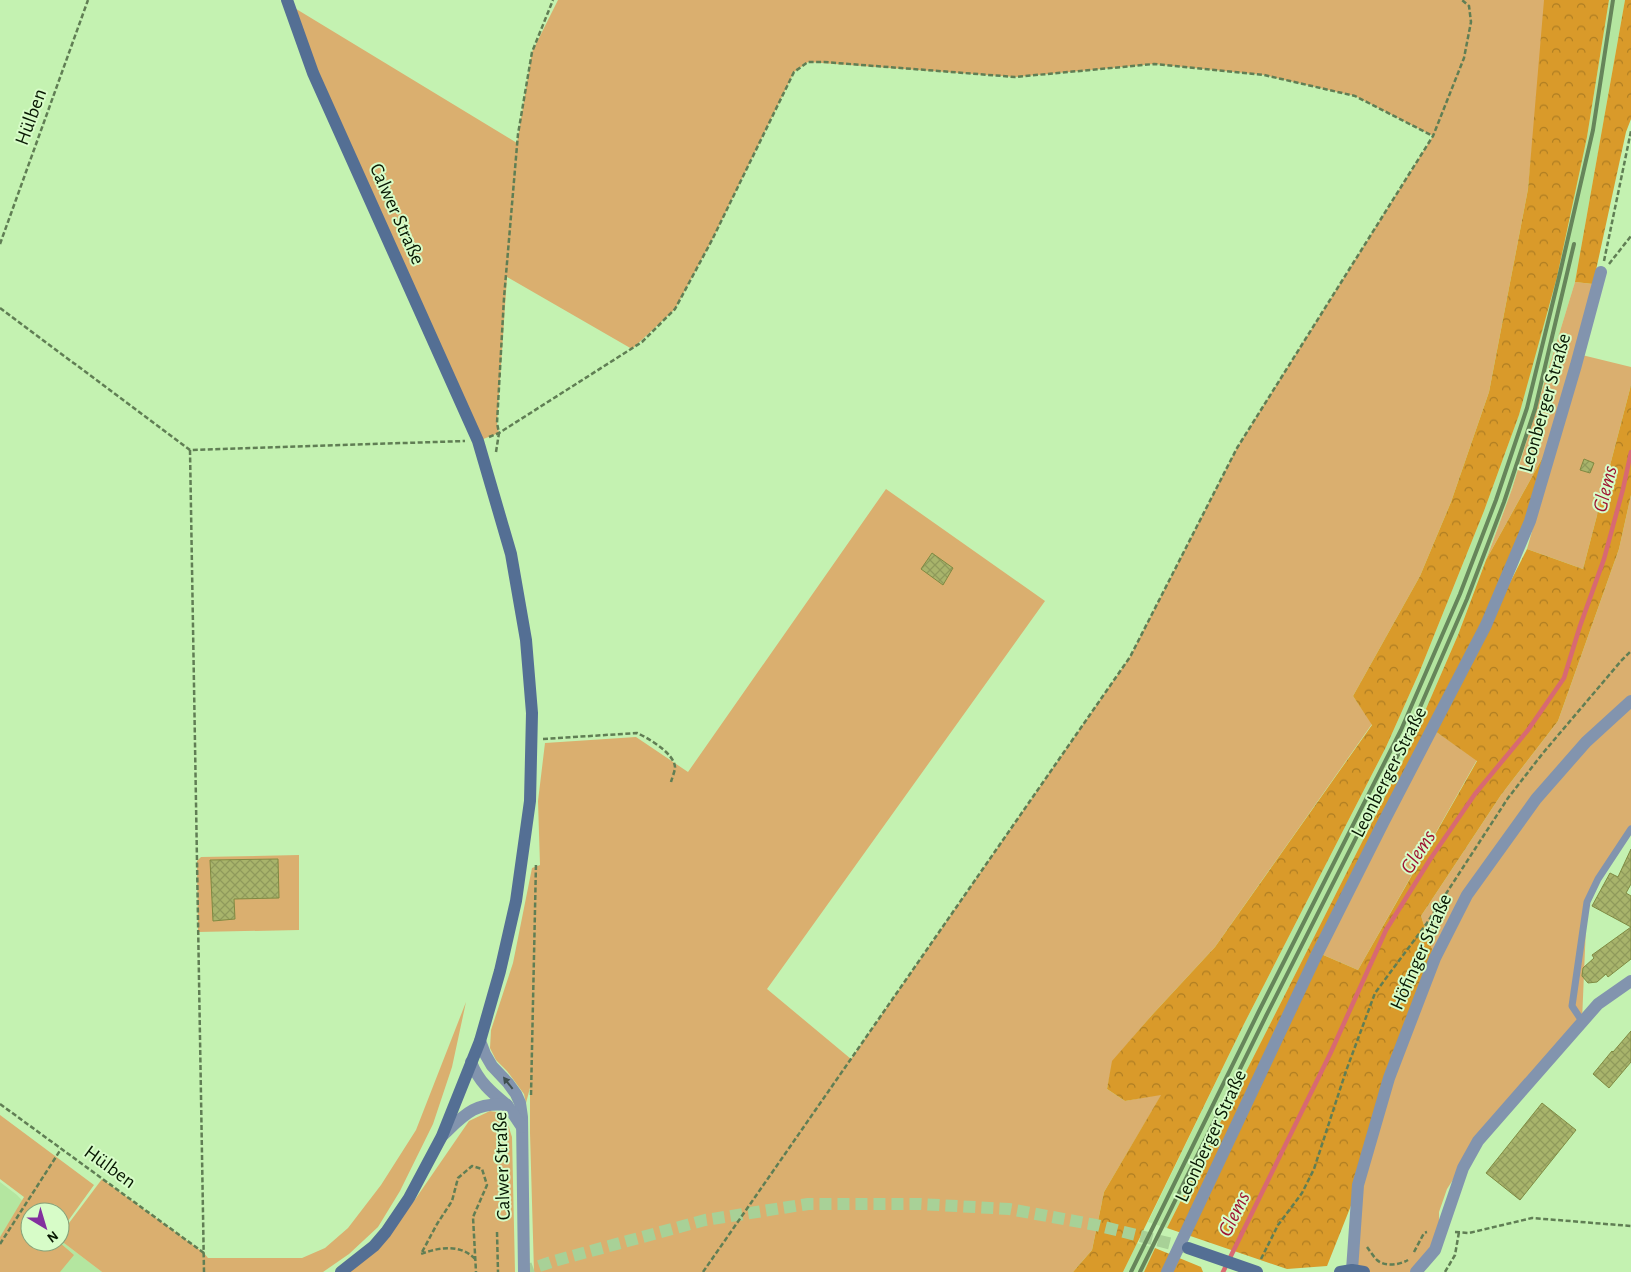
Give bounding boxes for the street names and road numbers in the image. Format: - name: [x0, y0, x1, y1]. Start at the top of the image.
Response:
- street label: Hülben: [12, 86, 50, 148]
- street label: Calwer Straße: [366, 160, 428, 268]
- street label: Leonberger Straße: [1516, 331, 1574, 475]
- street label: Leonberger Straße: [1348, 704, 1430, 840]
- street label: Höfinger Straße: [1387, 891, 1455, 1013]
- street label: Leonberger Straße: [1172, 1067, 1250, 1205]
- street label: Calwer Straße: [490, 1111, 514, 1221]
- street label: Hülben: [80, 1142, 140, 1192]

